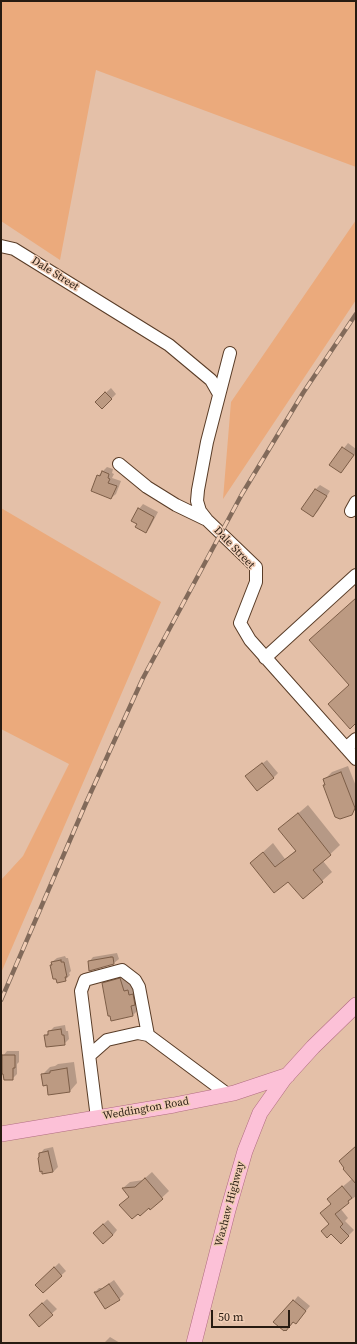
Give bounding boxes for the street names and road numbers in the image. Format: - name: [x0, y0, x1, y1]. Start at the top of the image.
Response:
- street label: Dale Street: [29, 254, 81, 294]
- street label: Dale Street: [211, 524, 257, 572]
- street label: Weddington Road: [102, 1095, 190, 1123]
- street label: Waxhaw Highway: [212, 1160, 248, 1248]

